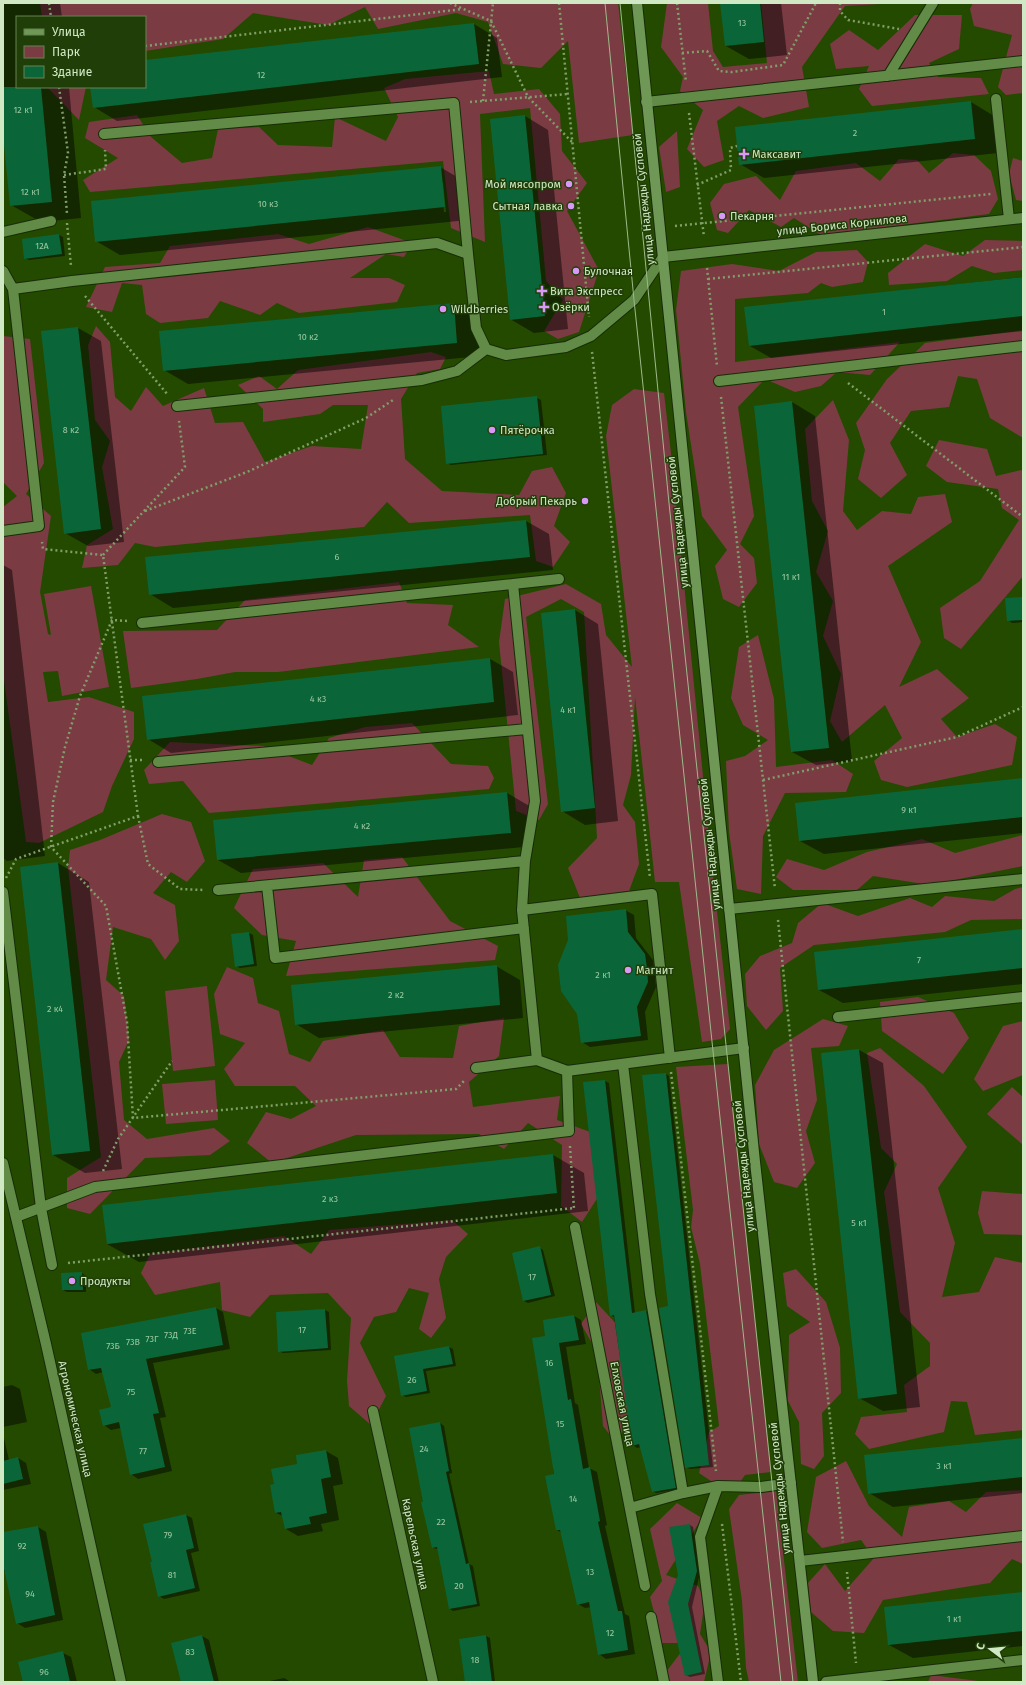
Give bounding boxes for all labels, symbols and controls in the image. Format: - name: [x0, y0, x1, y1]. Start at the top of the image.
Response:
- legend: [16, 16, 146, 88]
- house number: 13: [738, 18, 746, 28]
- text: Улица: [52, 25, 86, 39]
- text: Парк: [52, 45, 81, 59]
- text: Здание: [52, 65, 92, 79]
- house number: 12: [257, 70, 265, 80]
- house number: 12 к1: [13, 105, 33, 115]
- house number: 2: [853, 128, 857, 138]
- street label: улица Надежды Сусловой: [631, 133, 657, 265]
- place label: Максавит: [752, 148, 801, 161]
- marker: Максавит: [739, 149, 749, 159]
- place label: Мой мясопром: [485, 178, 561, 191]
- marker: Мой мясопром: [564, 179, 574, 189]
- house number: 12 к1: [20, 187, 40, 197]
- house number: 10 к3: [258, 199, 278, 209]
- place label: Сытная лавка: [492, 200, 563, 213]
- marker: Сытная лавка: [566, 201, 576, 211]
- place label: Пекарня: [730, 210, 774, 223]
- marker: Пекарня: [717, 211, 727, 221]
- street label: улица Бориса Корнилова: [776, 212, 908, 238]
- house number: 12А: [35, 241, 50, 251]
- place label: Булочная: [584, 265, 633, 278]
- marker: Булочная: [571, 266, 581, 276]
- place label: Вита Экспресс: [550, 285, 623, 298]
- marker: Вита Экспресс: [537, 286, 547, 296]
- place label: Озёрки: [552, 301, 590, 314]
- marker: Озёрки: [539, 302, 549, 312]
- place label: Wildberries: [451, 303, 508, 316]
- marker: Wildberries: [438, 304, 448, 314]
- house number: 1: [882, 307, 886, 317]
- house number: 10 к2: [298, 332, 318, 342]
- place label: Пятёрочка: [500, 424, 555, 437]
- house number: 8 к2: [63, 425, 79, 435]
- marker: Пятёрочка: [487, 425, 497, 435]
- street label: улица Надежды Сусловой: [665, 456, 691, 588]
- place label: Добрый Пекарь: [495, 495, 577, 508]
- marker: Добрый Пекарь: [580, 496, 590, 506]
- house number: 6: [335, 552, 340, 562]
- house number: 11 к1: [782, 572, 800, 582]
- house number: 4 к3: [310, 694, 326, 704]
- house number: 4 к1: [560, 705, 576, 715]
- street label: улица Надежды Сусловой: [697, 778, 723, 910]
- house number: 9 к1: [901, 805, 917, 815]
- house number: 4 к2: [354, 821, 370, 831]
- house number: 7: [917, 955, 921, 965]
- place label: Магнит: [636, 964, 673, 977]
- marker: Магнит: [623, 965, 633, 975]
- house number: 2 к1: [595, 970, 611, 980]
- house number: 2 к2: [388, 990, 404, 1000]
- house number: 2 к4: [47, 1004, 63, 1014]
- street label: улица Надежды Сусловой: [731, 1100, 757, 1232]
- house number: 2 к3: [322, 1194, 338, 1204]
- house number: 5 к1: [851, 1218, 867, 1228]
- house number: 17: [528, 1272, 536, 1282]
- place label: Продукты: [80, 1275, 131, 1288]
- marker: Продукты: [67, 1276, 77, 1286]
- house number: 17: [298, 1325, 306, 1335]
- house number: 73Е: [183, 1326, 197, 1336]
- house number: 73Д: [164, 1330, 178, 1340]
- house number: 73Г: [146, 1334, 159, 1344]
- house number: 73В: [126, 1337, 140, 1347]
- house number: 73Б: [106, 1341, 120, 1351]
- house number: 16: [545, 1358, 554, 1368]
- street label: Агрономическая улица: [55, 1359, 95, 1479]
- street label: Елховская улица: [607, 1360, 637, 1448]
- house number: 26: [407, 1375, 417, 1385]
- house number: 75: [127, 1387, 136, 1397]
- house number: 15: [556, 1419, 565, 1429]
- street label: улица Надежды Сусловой: [767, 1422, 793, 1554]
- house number: 24: [419, 1444, 429, 1454]
- house number: 77: [139, 1446, 147, 1456]
- house number: 3 к1: [936, 1461, 952, 1471]
- house number: 14: [569, 1494, 578, 1504]
- street label: Карельская улица: [399, 1497, 431, 1591]
- house number: 22: [437, 1517, 445, 1527]
- house number: 79: [164, 1530, 173, 1540]
- house number: 92: [18, 1541, 26, 1551]
- house number: 13: [586, 1567, 594, 1577]
- house number: 81: [168, 1570, 176, 1580]
- house number: 20: [454, 1581, 464, 1591]
- house number: 94: [25, 1589, 35, 1599]
- house number: 1 к1: [947, 1614, 961, 1624]
- house number: 12: [606, 1628, 614, 1638]
- north arrow: [970, 1629, 1010, 1669]
- text: С: [974, 1641, 988, 1651]
- house number: 83: [185, 1647, 195, 1657]
- house number: 18: [471, 1655, 479, 1665]
- house number: 96: [39, 1667, 49, 1677]

